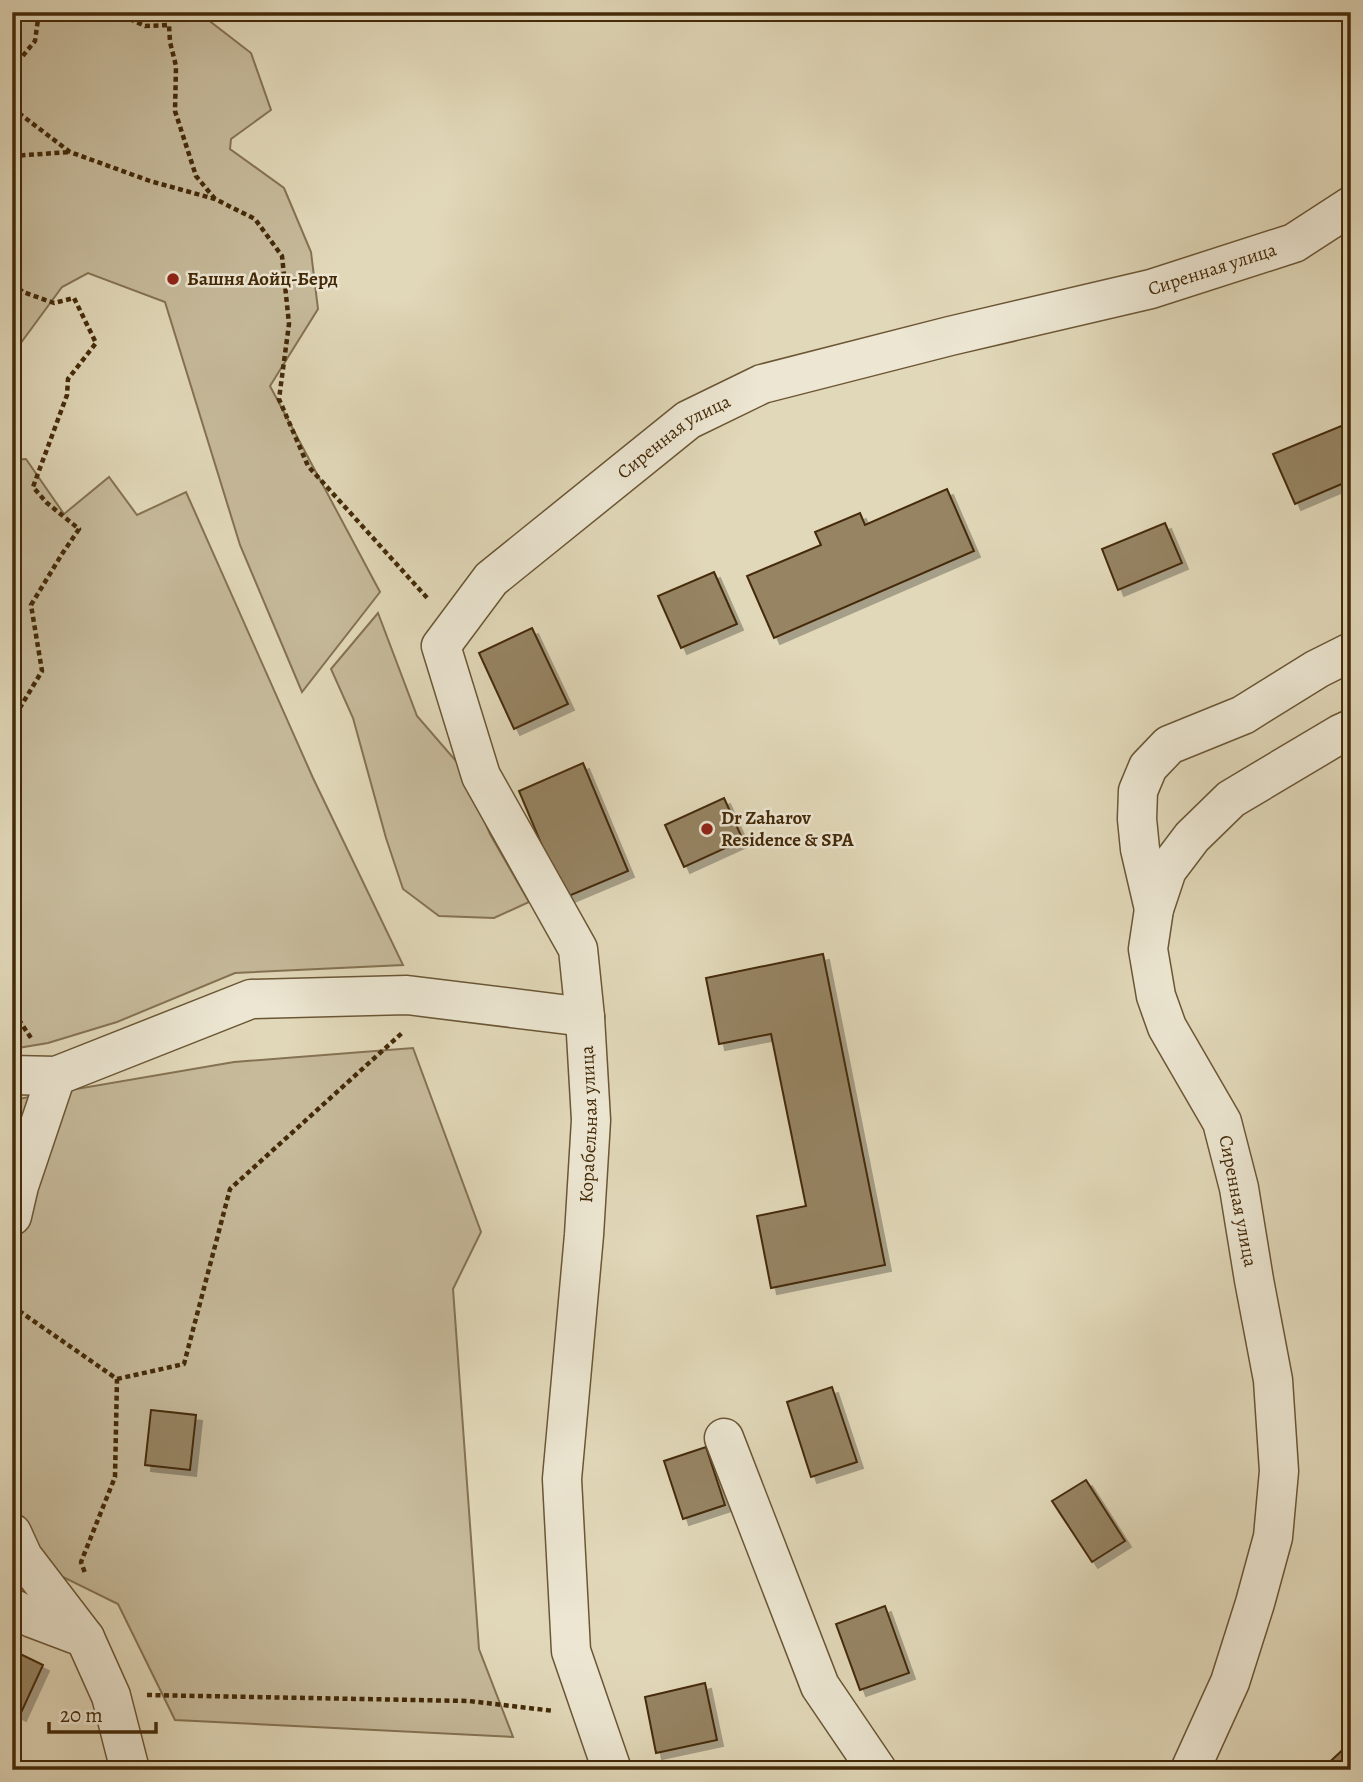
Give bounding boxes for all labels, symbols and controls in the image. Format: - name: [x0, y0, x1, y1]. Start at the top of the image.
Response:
- street label: Сиренная улица: [1145, 236, 1280, 302]
- place label: Башня Аойц-Берд: [187, 266, 338, 292]
- marker: Башня Аойц-Берд: [165, 271, 181, 287]
- street label: Сиренная улица: [612, 388, 735, 485]
- place label: Dr Zaharov Residence & SPA: [721, 805, 855, 853]
- marker: Dr Zaharov Residence & SPA: [699, 821, 715, 837]
- street label: Корабельная улица: [573, 1045, 604, 1204]
- street label: Сиренная улица: [1212, 1133, 1264, 1269]
- scale bar: [49, 1691, 156, 1735]
- text: 20 m: [60, 1701, 103, 1729]

